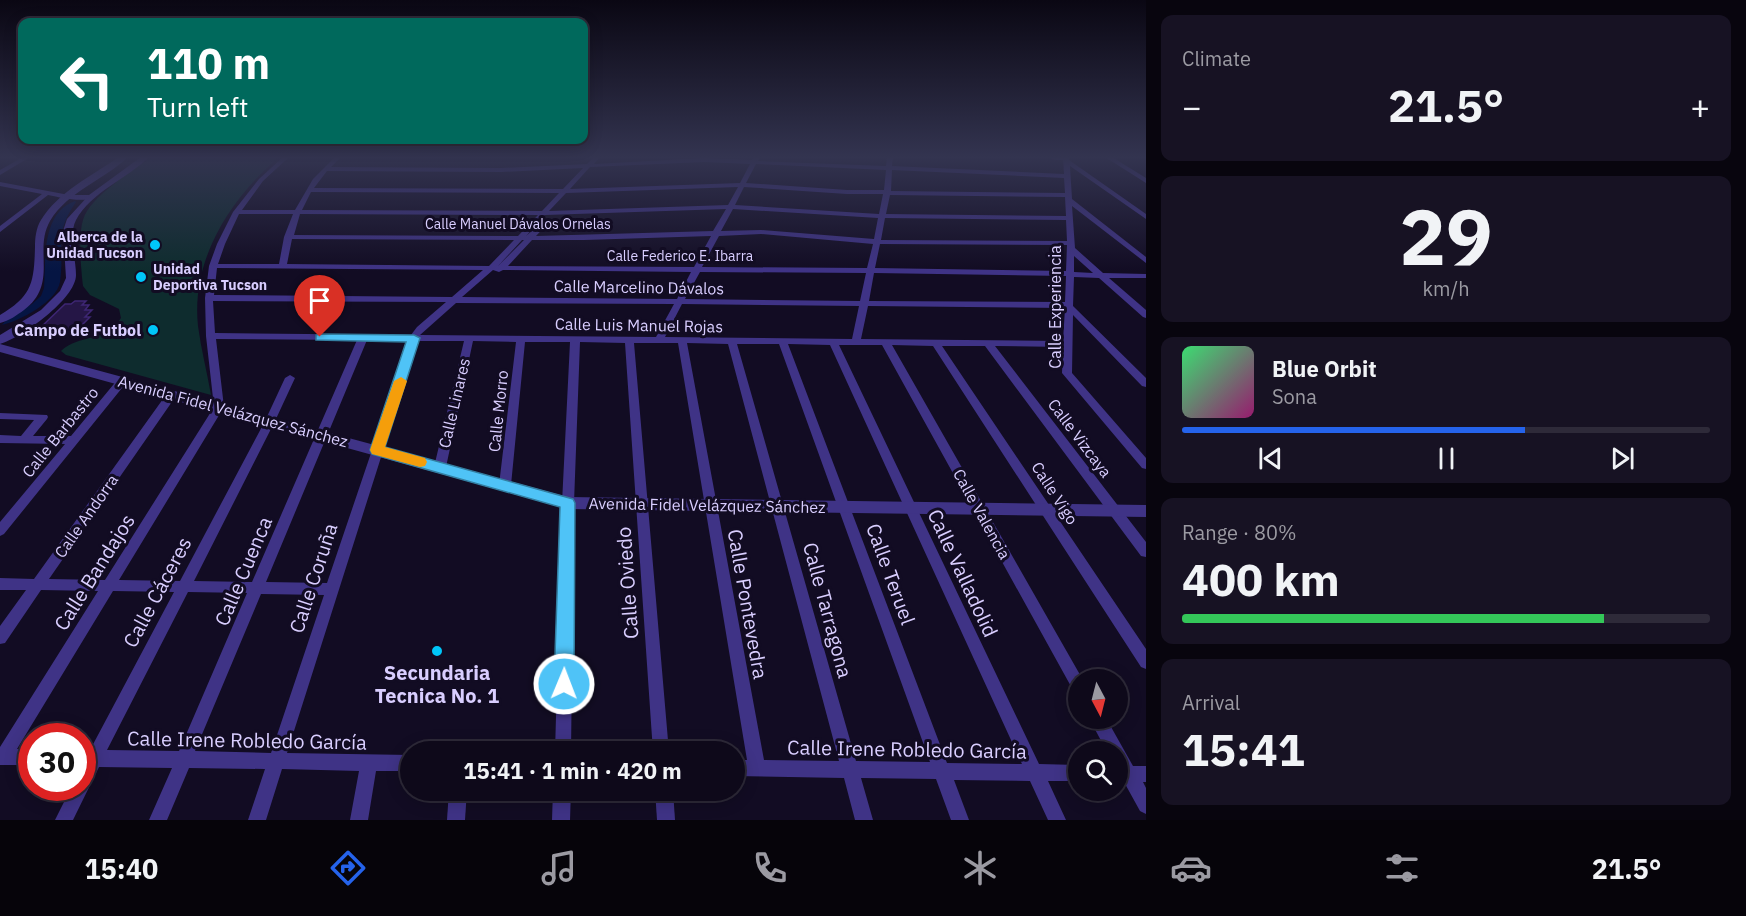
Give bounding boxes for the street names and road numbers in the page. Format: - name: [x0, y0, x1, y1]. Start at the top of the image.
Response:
- street label: Calle Manuel Dávalos Ornelas: [425, 215, 611, 233]
- street label: Calle Experiencia: [1045, 245, 1065, 369]
- street label: Calle Federico E. Ibarra: [607, 247, 754, 265]
- street label: Calle Marcelino Dávalos: [554, 276, 724, 298]
- street label: Calle Luis Manuel Rojas: [555, 314, 723, 336]
- street label: Calle Linares: [434, 356, 474, 450]
- street label: Calle Morro: [484, 369, 512, 453]
- street label: Avenida Fidel Velázquez Sánchez: [116, 371, 350, 451]
- street label: Calle Barbastro: [17, 383, 103, 481]
- street label: Calle Vizcaya: [1044, 395, 1116, 482]
- street label: Calle Vigo: [1027, 458, 1083, 528]
- street label: Calle Valencia: [949, 465, 1015, 563]
- street label: Calle Andorra: [50, 470, 122, 562]
- street label: Avenida Fidel Velázquez Sánchez: [588, 493, 826, 517]
- street label: Calle Valladolid: [922, 505, 1004, 641]
- street label: Calle Bandajos: [47, 508, 141, 636]
- street label: Calle Cuenca: [208, 512, 278, 630]
- street label: Calle Coruña: [283, 519, 344, 636]
- street label: Calle Teruel: [860, 520, 922, 628]
- street label: Calle Oviedo: [610, 526, 644, 640]
- street label: Calle Pontevedra: [722, 527, 775, 681]
- street label: Calle Cáceres: [117, 532, 197, 652]
- street label: Calle Tarragona: [797, 539, 859, 681]
- street label: Calle Irene Robledo García: [127, 724, 367, 756]
- street label: Calle Irene Robledo García: [787, 733, 1027, 765]

